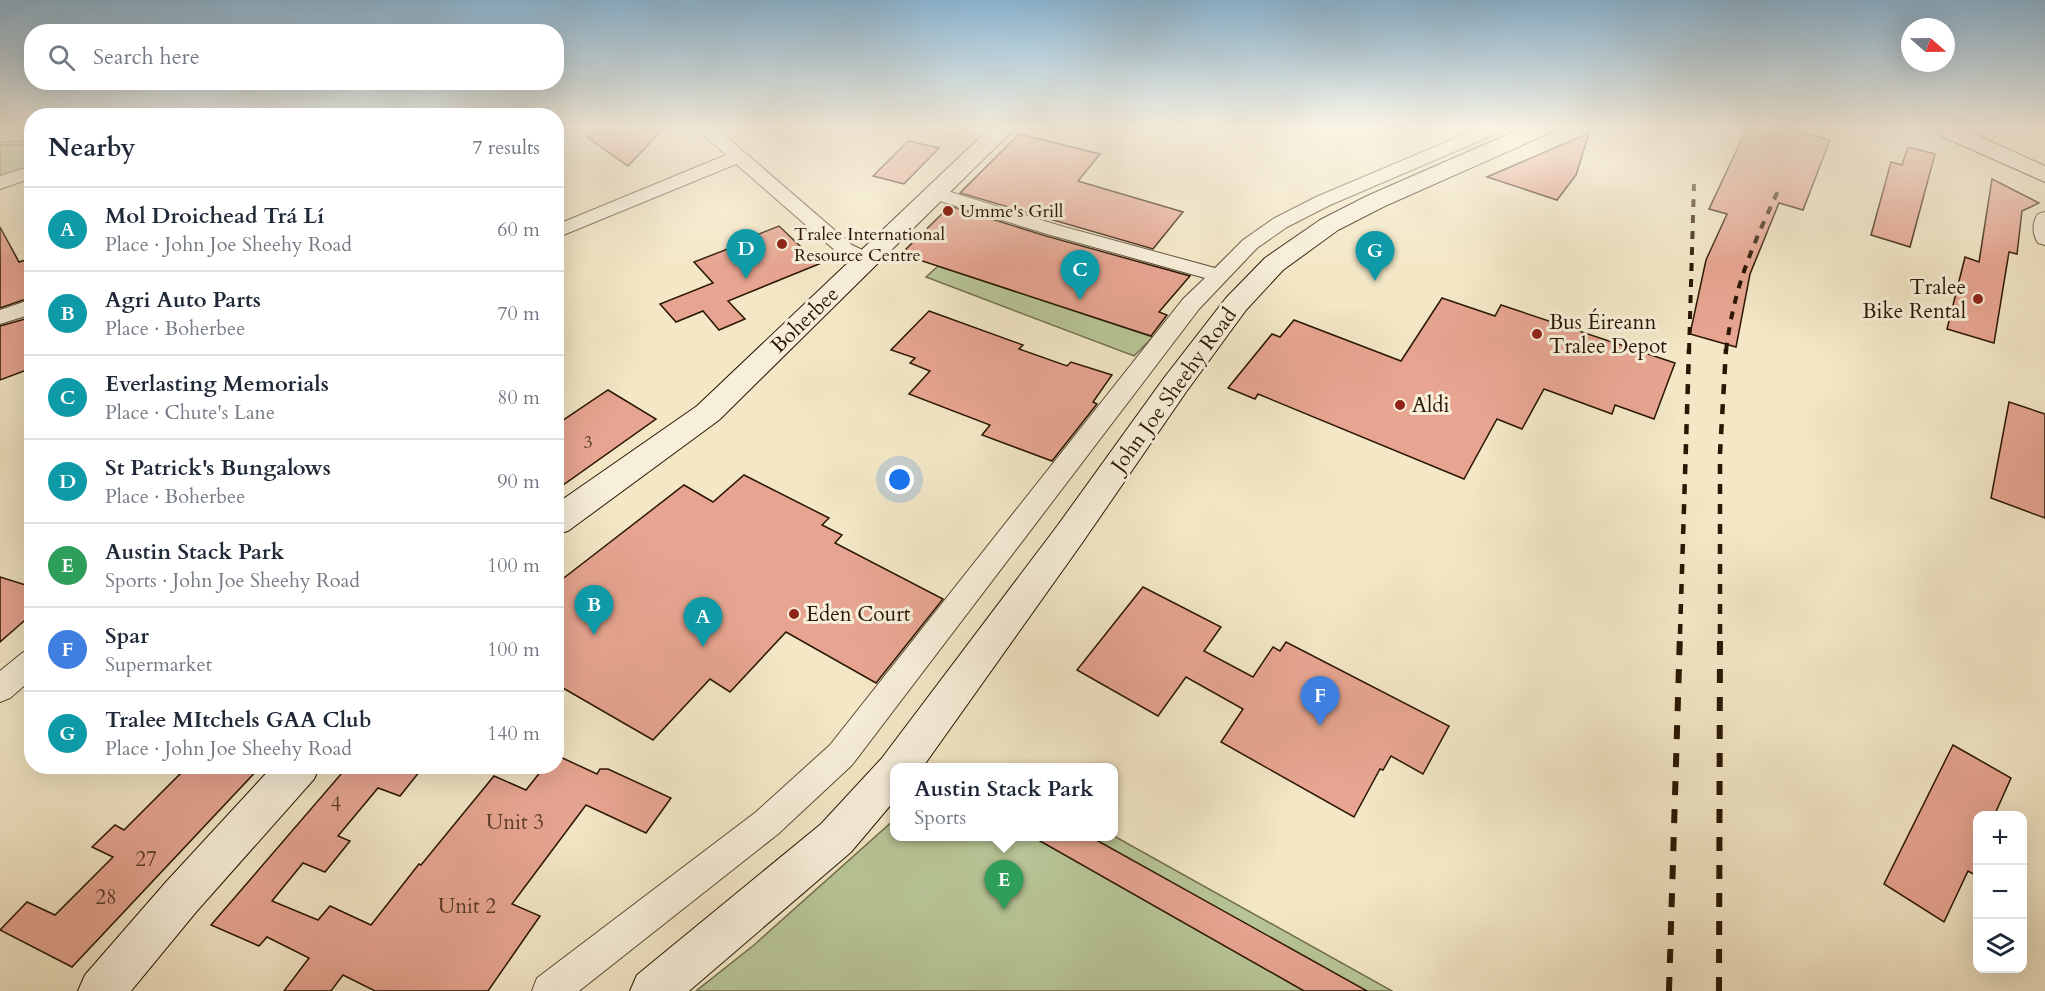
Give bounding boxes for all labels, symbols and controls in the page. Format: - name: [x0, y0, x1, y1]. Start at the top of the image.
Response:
- north arrow: [1901, 18, 1955, 72]
- search box: [24, 24, 564, 90]
- icon: search: [45, 41, 78, 74]
- text: Search here: [93, 42, 200, 72]
- text: Nearby: [48, 130, 136, 165]
- text: 7 results: [472, 134, 540, 161]
- place label: Umme's Grill: [960, 199, 1064, 224]
- text: Mol Droichead Trá Lí: [105, 201, 324, 231]
- marker: Umme's Grill: [941, 204, 955, 218]
- text: A: [60, 216, 75, 243]
- text: 60 m: [497, 216, 540, 243]
- place label: Tralee International Resource Centre: [794, 222, 946, 268]
- pin: D: [726, 230, 766, 279]
- text: Place · John Joe Sheehy Road: [105, 231, 352, 258]
- pin: G: [1356, 232, 1394, 281]
- marker: Tralee International Resource Centre: [775, 237, 789, 251]
- pin: C: [1060, 250, 1100, 300]
- place label: Tralee Bike Rental: [1862, 273, 1966, 326]
- street label: Boherbee: [764, 280, 846, 360]
- text: Agri Auto Parts: [105, 285, 261, 315]
- marker: Tralee Bike Rental: [1971, 292, 1985, 306]
- text: B: [60, 300, 75, 327]
- text: 70 m: [497, 300, 540, 327]
- street label: John Joe Sheehy Road: [1103, 302, 1244, 481]
- place label: Bus Éireann Tralee Depot: [1549, 308, 1667, 361]
- text: Place · Boherbee: [105, 315, 245, 342]
- marker: Bus Éireann Tralee Depot: [1530, 327, 1544, 341]
- text: Everlasting Memorials: [105, 369, 329, 399]
- text: C: [60, 384, 75, 411]
- text: 80 m: [497, 384, 540, 411]
- place label: Aldi: [1412, 391, 1449, 420]
- marker: Aldi: [1393, 398, 1407, 412]
- text: Place · Chute's Lane: [105, 399, 275, 426]
- house number: 3: [583, 430, 593, 455]
- text: St Patrick's Bungalows: [105, 453, 331, 483]
- your location: [885, 465, 914, 494]
- text: D: [59, 468, 76, 495]
- text: 90 m: [497, 468, 540, 495]
- text: Place · Boherbee: [105, 483, 245, 510]
- text: Austin Stack Park: [105, 537, 284, 567]
- text: E: [61, 552, 74, 579]
- text: 100 m: [487, 552, 540, 579]
- text: Sports · John Joe Sheehy Road: [105, 567, 360, 594]
- pin: B: [574, 586, 614, 635]
- pin: A: [684, 598, 722, 647]
- place label: Eden Court: [806, 600, 911, 629]
- marker: Eden Court: [787, 607, 801, 621]
- text: Spar: [105, 621, 149, 651]
- text: F: [62, 636, 73, 663]
- text: 100 m: [487, 636, 540, 663]
- text: Supermarket: [105, 651, 212, 678]
- pin: F: [1300, 676, 1340, 726]
- text: Tralee MItchels GAA Club: [105, 705, 372, 735]
- text: G: [59, 720, 76, 747]
- text: 140 m: [487, 720, 540, 747]
- text: Place · John Joe Sheehy Road: [105, 735, 352, 762]
- popup: [890, 763, 1118, 841]
- text: Austin Stack Park: [914, 774, 1094, 804]
- house number: 4: [331, 790, 342, 819]
- text: Sports: [914, 804, 966, 831]
- house number: Unit 3: [486, 808, 544, 837]
- map controls: [1973, 811, 2027, 973]
- button: +: [1973, 811, 2027, 865]
- house number: 27: [135, 845, 157, 874]
- pin: E: [984, 860, 1024, 910]
- button: −: [1973, 865, 2027, 919]
- house number: 28: [95, 883, 117, 912]
- house number: Unit 2: [438, 892, 496, 921]
- button: layers: [1973, 919, 2027, 973]

